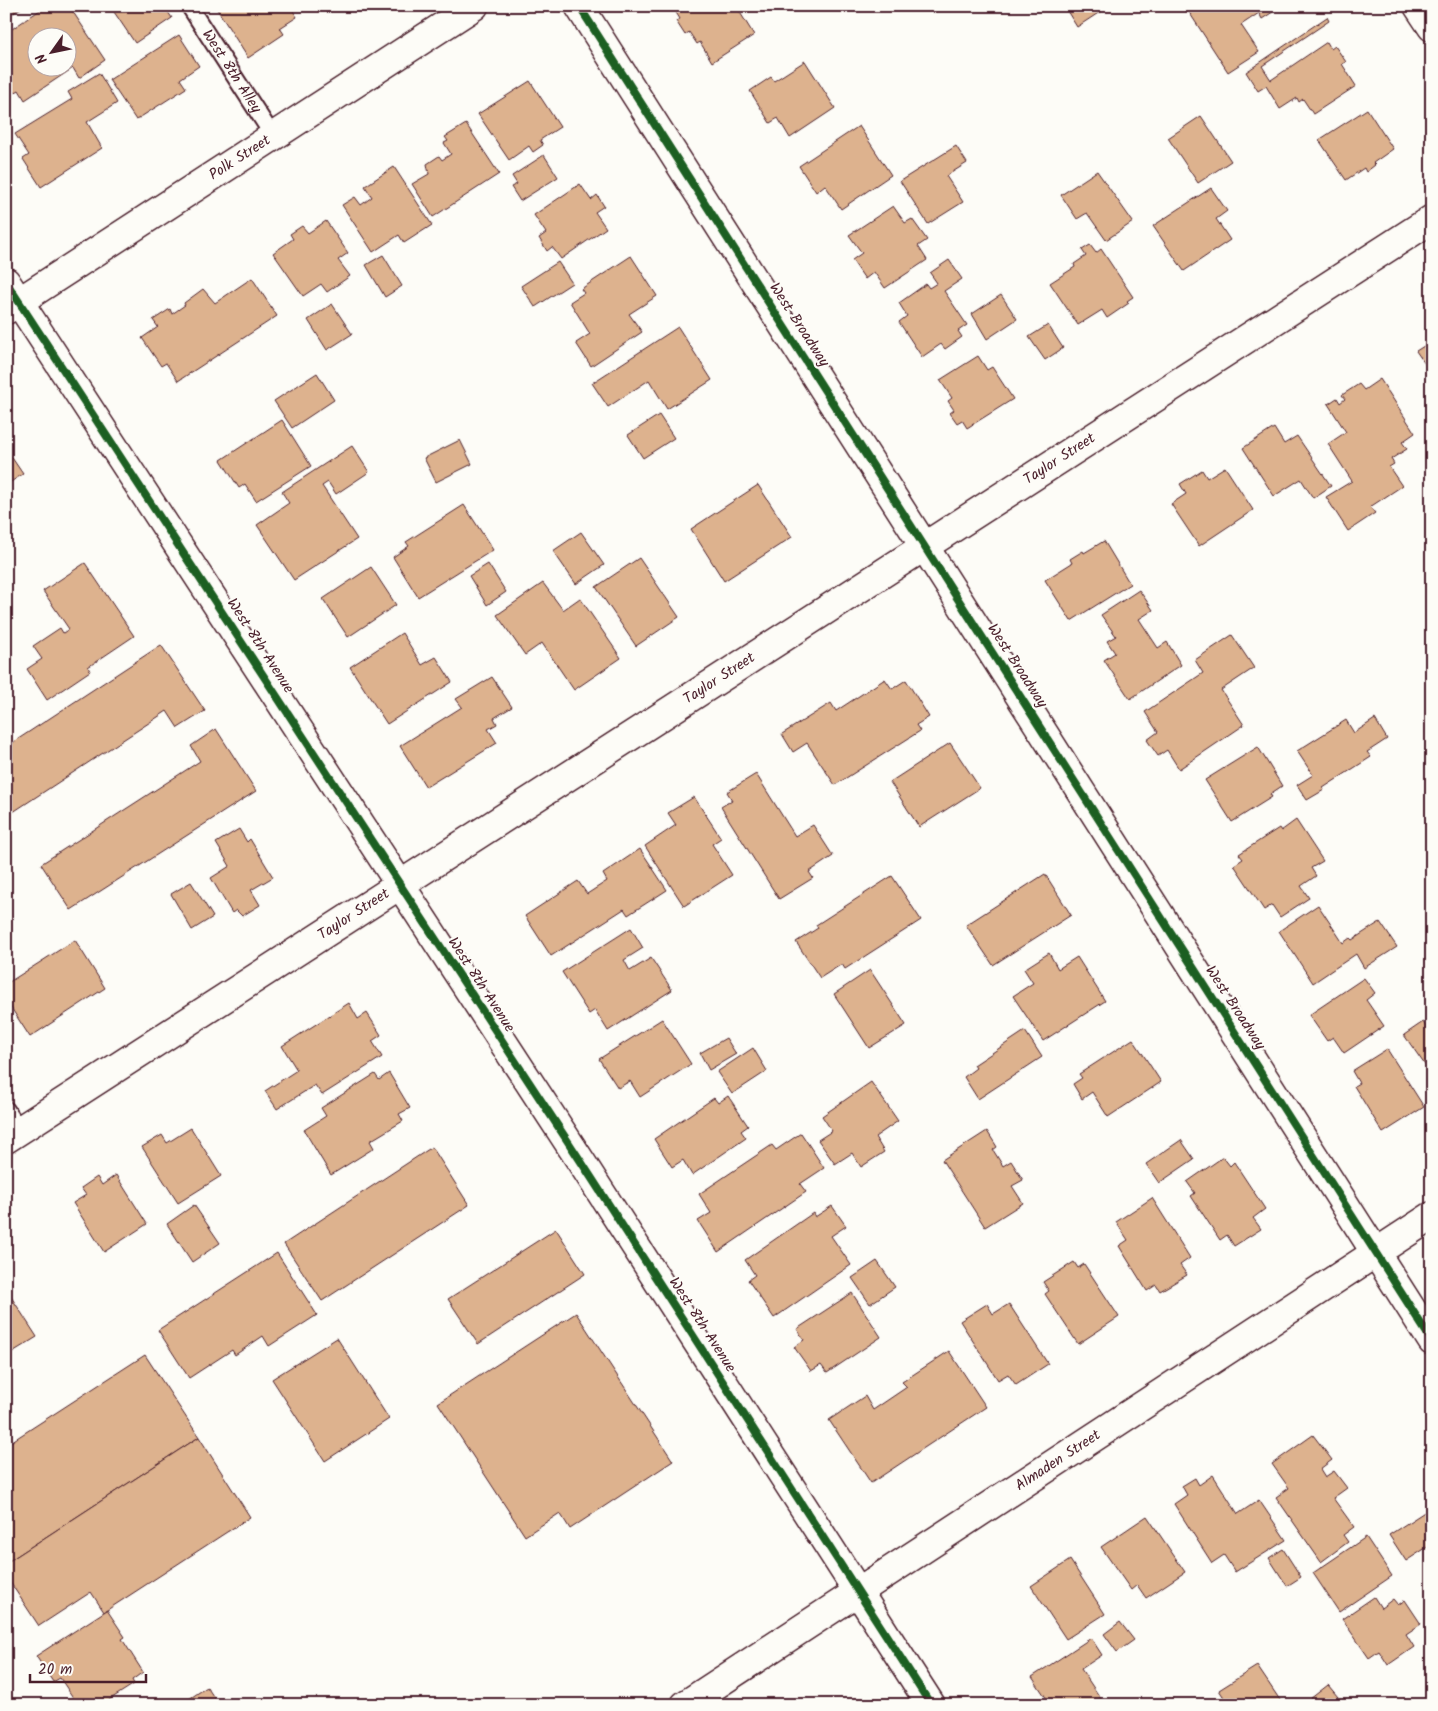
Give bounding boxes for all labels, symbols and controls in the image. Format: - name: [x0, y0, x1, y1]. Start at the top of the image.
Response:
- street label: West 8th Alley: [195, 25, 268, 119]
- north arrow: [28, 28, 78, 78]
- text: N: [30, 49, 54, 68]
- street label: Polk Street: [204, 129, 276, 187]
- street label: West Broadway: [763, 278, 836, 373]
- street label: Taylor Street: [1019, 427, 1101, 491]
- street label: West 8th Avenue: [220, 593, 300, 699]
- street label: West Broadway: [981, 619, 1054, 714]
- street label: Taylor Street: [679, 646, 760, 711]
- street label: Taylor Street: [313, 882, 395, 947]
- street label: West 8th Avenue: [441, 932, 521, 1038]
- street label: West Broadway: [1199, 961, 1272, 1056]
- street label: West 8th Avenue: [662, 1272, 742, 1378]
- street label: Almaden Street: [1011, 1424, 1106, 1498]
- scale bar: [30, 1651, 146, 1683]
- text: 20 m: [38, 1658, 72, 1682]

